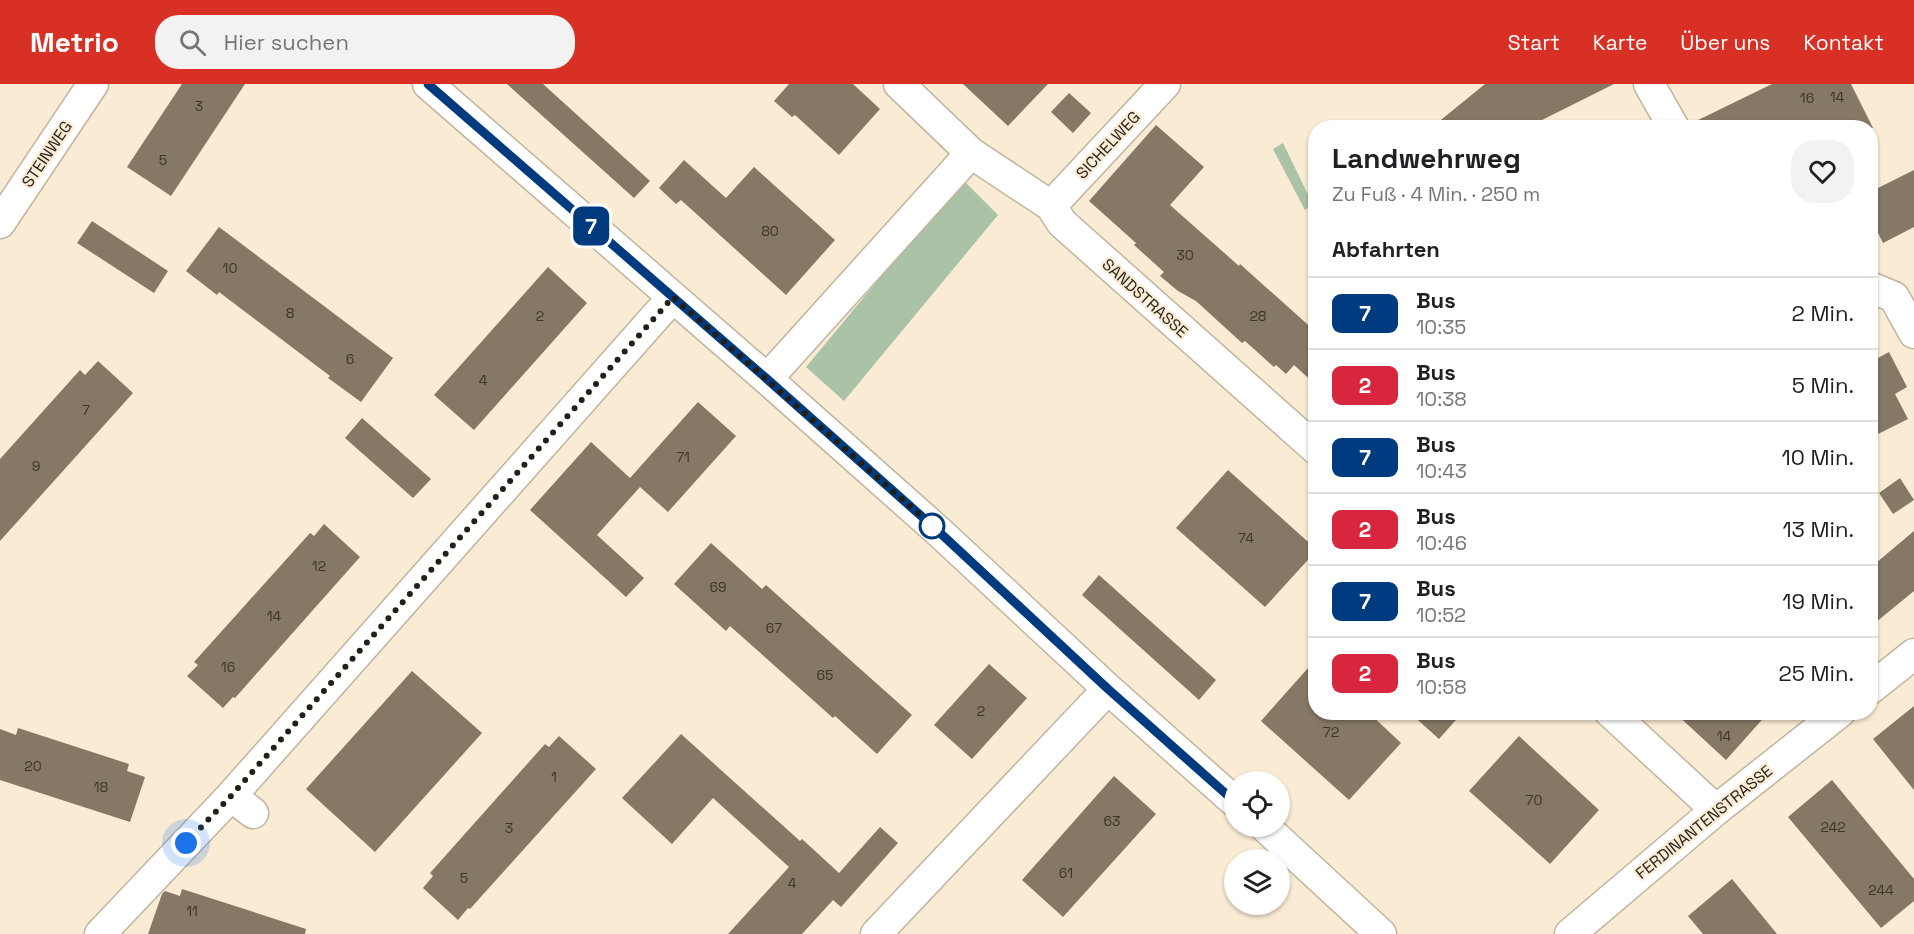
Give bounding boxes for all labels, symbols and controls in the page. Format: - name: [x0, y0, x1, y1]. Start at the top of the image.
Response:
- search box: [155, 15, 575, 69]
- text: Metrio: [30, 24, 119, 60]
- icon: search: [176, 26, 209, 59]
- text: Hier suchen: [224, 28, 349, 56]
- text: Start: [1508, 29, 1560, 56]
- text: Karte: [1593, 29, 1647, 56]
- text: Über uns: [1680, 29, 1770, 56]
- text: Kontakt: [1803, 29, 1884, 56]
- house number: 14: [1830, 88, 1845, 106]
- house number: 16: [1800, 89, 1814, 107]
- house number: 3: [195, 97, 203, 115]
- street label: SICHELWEG: [1071, 107, 1145, 183]
- street label: STEINWEG: [17, 117, 77, 191]
- text: Landwehrweg: [1332, 140, 1521, 176]
- button: heart: [1791, 140, 1854, 203]
- house number: 5: [159, 151, 167, 169]
- text: Zu Fuß · 4 Min. · 250 m: [1332, 181, 1540, 207]
- line badge: 7: [572, 206, 610, 246]
- text: 7: [585, 213, 597, 240]
- house number: 80: [761, 222, 779, 240]
- text: Abfahrten: [1332, 235, 1440, 263]
- house number: 30: [1176, 246, 1194, 264]
- street label: SANDSTRASSE: [1098, 254, 1192, 342]
- house number: 10: [223, 259, 237, 277]
- text: Bus: [1416, 286, 1456, 314]
- text: 2 Min.: [1792, 299, 1854, 327]
- text: 7: [1359, 300, 1371, 327]
- house number: 8: [286, 304, 295, 322]
- house number: 2: [536, 307, 544, 325]
- house number: 28: [1249, 307, 1267, 325]
- text: 10:35: [1416, 314, 1466, 340]
- house number: 6: [346, 350, 354, 368]
- text: Bus: [1416, 358, 1456, 386]
- house number: 4: [479, 371, 488, 389]
- text: 5 Min.: [1792, 371, 1854, 399]
- text: 2: [1359, 372, 1371, 399]
- text: 10:38: [1416, 386, 1467, 412]
- house number: 7: [82, 401, 90, 419]
- text: Bus: [1416, 430, 1456, 458]
- text: 10 Min.: [1782, 443, 1854, 471]
- text: 7: [1359, 444, 1371, 471]
- house number: 71: [676, 448, 690, 466]
- house number: 9: [32, 457, 40, 475]
- text: 10:43: [1416, 458, 1467, 484]
- text: Bus: [1416, 502, 1456, 530]
- unlabelled marker: [919, 513, 945, 539]
- text: 13 Min.: [1782, 515, 1854, 543]
- text: 2: [1359, 516, 1371, 543]
- house number: 74: [1238, 529, 1254, 547]
- text: 10:46: [1416, 530, 1467, 556]
- house number: 12: [312, 557, 326, 575]
- text: Bus: [1416, 574, 1456, 602]
- house number: 69: [709, 578, 727, 596]
- text: 19 Min.: [1782, 587, 1854, 615]
- text: 7: [1359, 588, 1371, 615]
- text: 10:52: [1416, 602, 1466, 628]
- house number: 14: [267, 607, 282, 625]
- house number: 67: [766, 619, 782, 637]
- text: Bus: [1416, 646, 1456, 674]
- house number: 16: [221, 658, 235, 676]
- text: 25 Min.: [1778, 659, 1854, 687]
- text: 2: [1359, 660, 1371, 687]
- house number: 65: [817, 666, 833, 684]
- text: 10:58: [1416, 674, 1467, 700]
- house number: 2: [977, 702, 985, 720]
- house number: 72: [1323, 723, 1339, 741]
- house number: 14: [1717, 727, 1732, 745]
- house number: 20: [24, 757, 42, 775]
- street label: FERDINANTENSTRASSE: [1631, 760, 1777, 884]
- house number: 1: [551, 768, 557, 786]
- map controls: [1224, 771, 1290, 915]
- button: locate: [1224, 771, 1290, 837]
- house number: 18: [94, 778, 109, 796]
- house number: 70: [1526, 791, 1542, 809]
- house number: 63: [1103, 812, 1121, 830]
- house number: 242: [1820, 818, 1846, 836]
- house number: 3: [505, 819, 513, 837]
- your location: [171, 828, 201, 858]
- button: layers: [1224, 849, 1290, 915]
- house number: 61: [1059, 864, 1073, 882]
- house number: 5: [460, 869, 468, 887]
- house number: 4: [788, 874, 797, 892]
- house number: 244: [1868, 881, 1894, 899]
- house number: 11: [186, 902, 198, 920]

